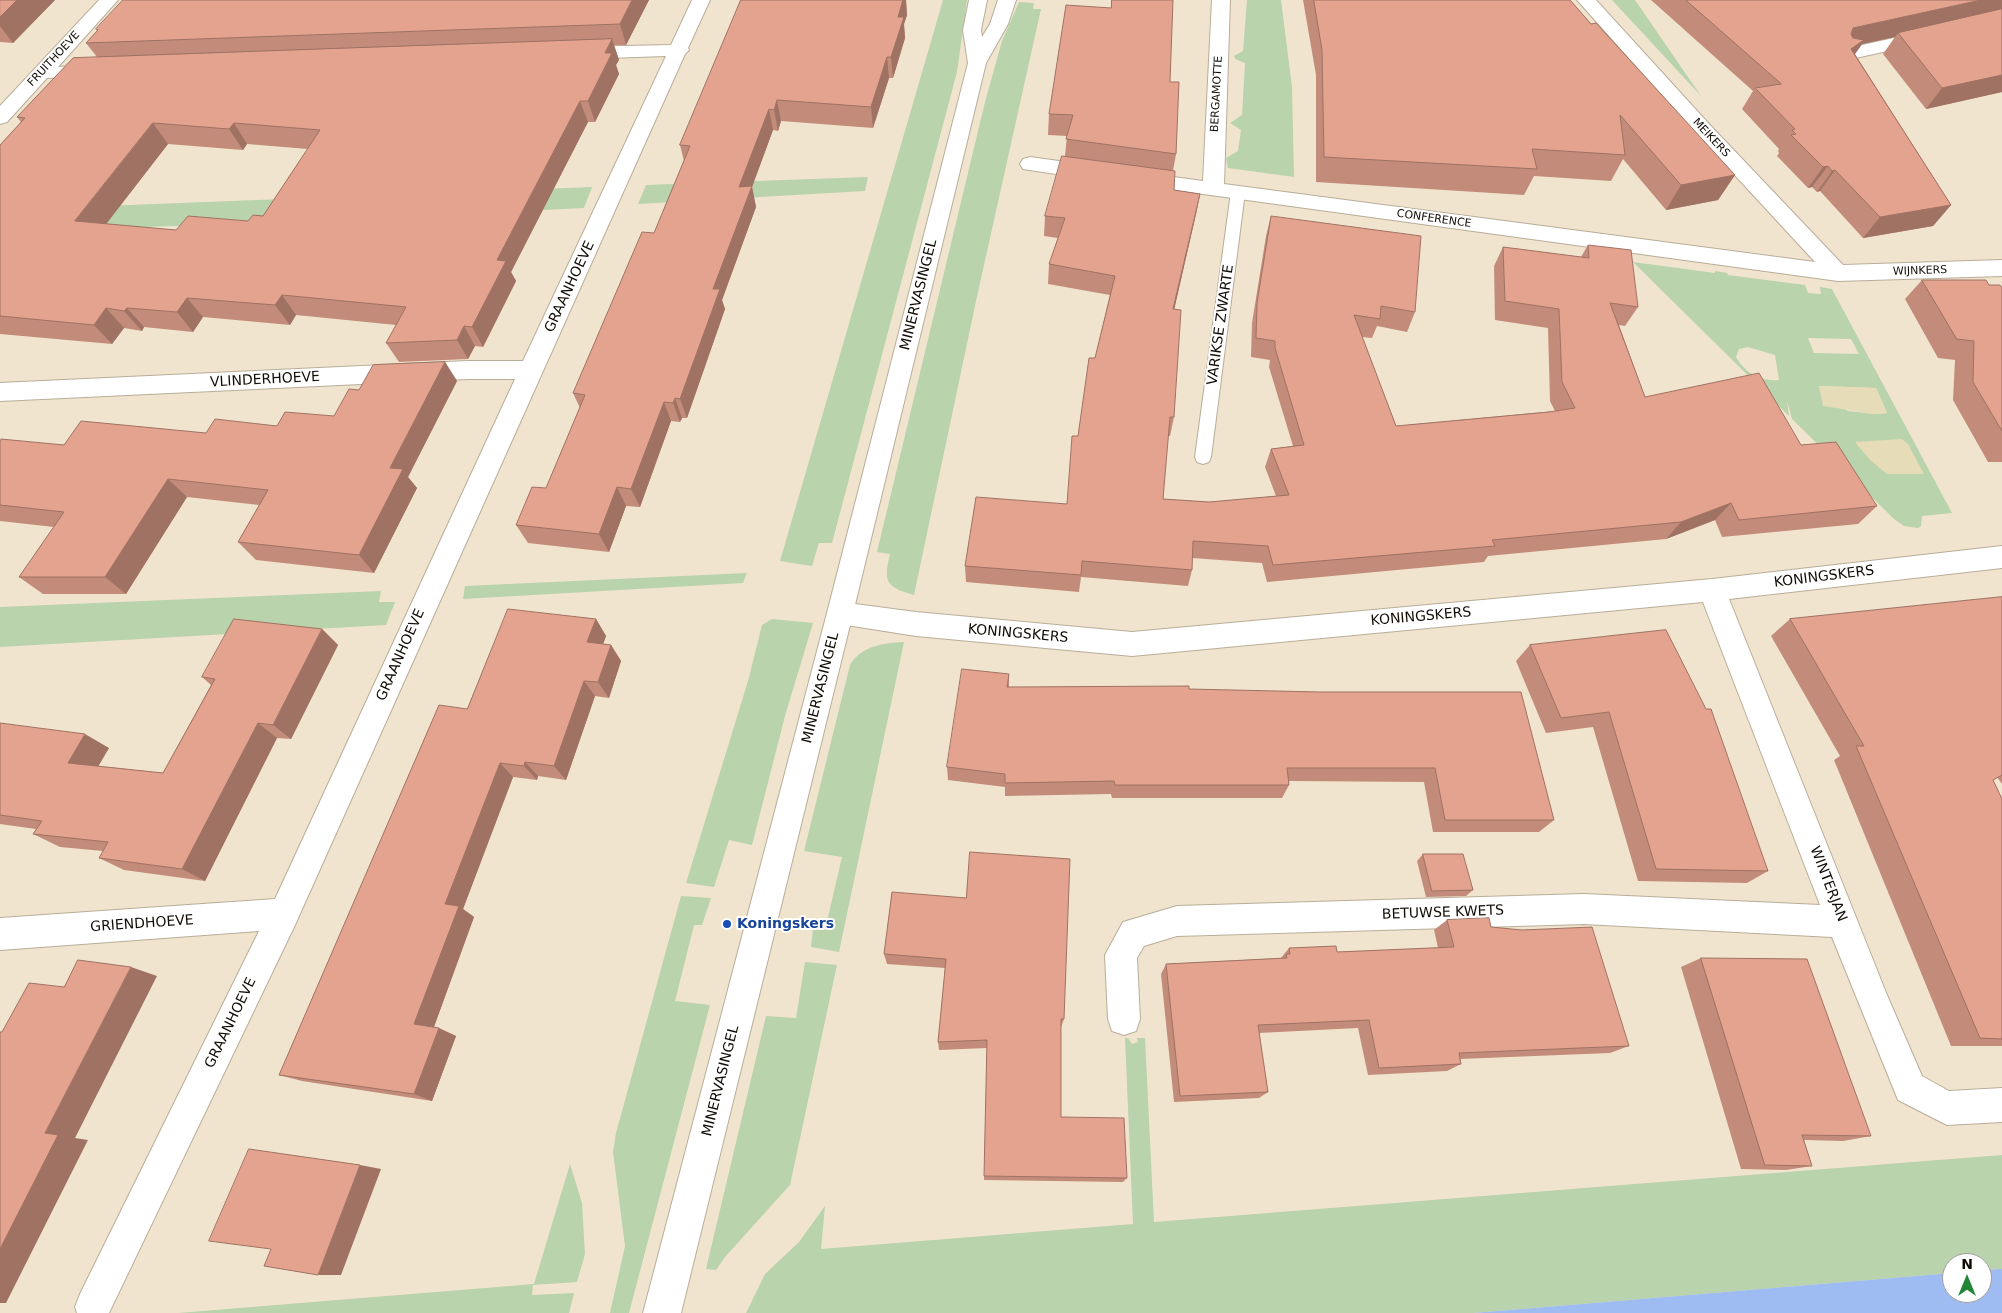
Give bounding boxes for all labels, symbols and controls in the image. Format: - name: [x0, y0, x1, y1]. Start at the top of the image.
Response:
- street label: FRUITHOEVE: [25, 29, 83, 89]
- street label: BERGAMOTTE: [1208, 55, 1226, 133]
- street label: MEIKERS: [1690, 116, 1732, 160]
- street label: CONFERENCE: [1396, 207, 1472, 231]
- street label: MINERVASINGEL: [897, 238, 941, 352]
- street label: GRAANHOEVE: [542, 239, 598, 335]
- street label: WIJNKERS: [1893, 263, 1947, 279]
- street label: VARIKSE ZWARTE: [1204, 264, 1238, 386]
- street label: VLINDERHOEVE: [210, 369, 320, 391]
- street label: KONINGSKERS: [1773, 563, 1875, 591]
- street label: KONINGSKERS: [1370, 604, 1472, 630]
- street label: GRAANHOEVE: [373, 606, 429, 704]
- street label: KONINGSKERS: [967, 621, 1069, 647]
- street label: MINERVASINGEL: [799, 631, 843, 745]
- street label: WINTERJAN: [1806, 844, 1850, 924]
- street label: BETUWSE KWETS: [1382, 902, 1504, 924]
- street label: GRIENDHOEVE: [90, 912, 194, 936]
- place label: Koningskers: [737, 916, 834, 932]
- marker: Koningskers: [721, 918, 733, 930]
- street label: GRAANHOEVE: [202, 975, 260, 1071]
- street label: MINERVASINGEL: [699, 1024, 743, 1138]
- north arrow: [1942, 1253, 1992, 1303]
- text: N: [1961, 1256, 1973, 1272]

